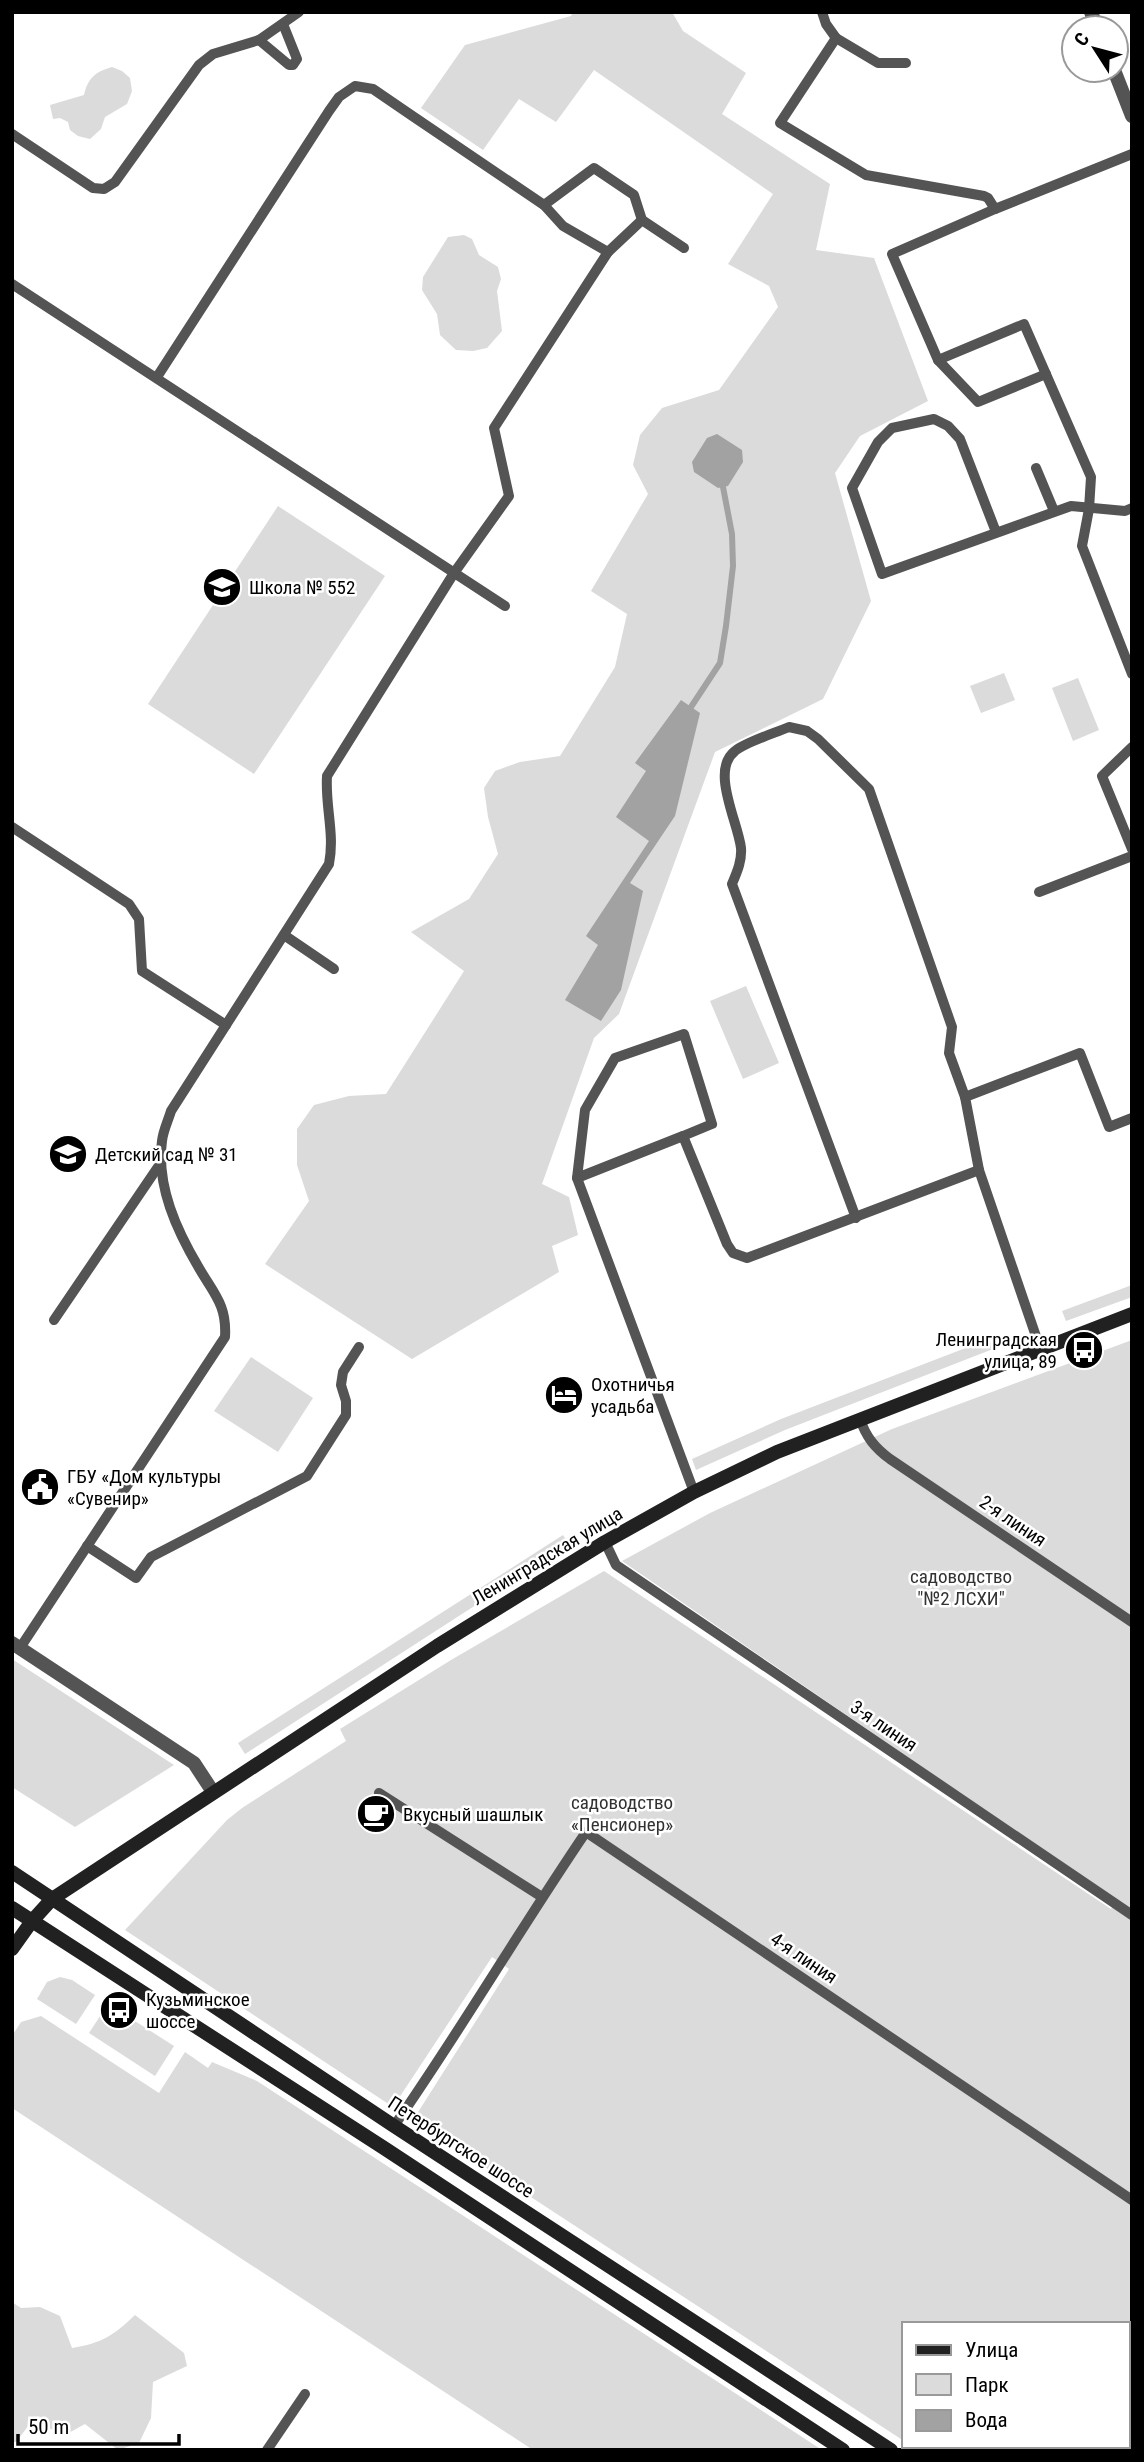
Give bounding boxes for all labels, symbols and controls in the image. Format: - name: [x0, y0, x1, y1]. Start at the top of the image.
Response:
- north arrow: [1060, 14, 1130, 84]
- text: С: [1069, 28, 1094, 50]
- school or university icon: Школа № 552: [201, 566, 243, 608]
- place label: Школа № 552: [249, 576, 355, 599]
- school or university icon: Детский сад № 31: [47, 1133, 89, 1175]
- place label: Детский сад № 31: [95, 1143, 238, 1166]
- place label: Ленинградская улица, 89: [935, 1328, 1057, 1373]
- bus stop icon: Ленинградская улица, 89: [1063, 1329, 1105, 1371]
- place label: Охотничья усадьба: [591, 1373, 675, 1418]
- hotel icon: Охотничья усадьба: [543, 1374, 585, 1416]
- place label: ГБУ «Дом культуры «Сувенир»: [67, 1465, 221, 1510]
- public building icon: ГБУ «Дом культуры «Сувенир»: [19, 1466, 61, 1508]
- street label: 2-я линия: [975, 1490, 1051, 1552]
- street label: Ленинградская улица: [467, 1502, 627, 1610]
- park label: садоводство "№2 ЛСХИ": [910, 1565, 1012, 1610]
- street label: 3-я линия: [846, 1695, 922, 1757]
- park label: садоводство «Пенсионер»: [571, 1791, 673, 1836]
- cafe icon: Вкусный шашлык: [355, 1793, 397, 1835]
- place label: Вкусный шашлык: [403, 1803, 543, 1826]
- street label: 4-я линия: [766, 1927, 842, 1989]
- place label: Кузьминское шоссе: [146, 1988, 250, 2033]
- bus stop icon: Кузьминское шоссе: [98, 1989, 140, 2031]
- street label: Петербургское шоссе: [384, 2091, 538, 2203]
- legend: [902, 2322, 1130, 2448]
- text: Улица: [965, 2338, 1018, 2362]
- text: Парк: [965, 2373, 1009, 2397]
- scale bar: [18, 2402, 178, 2446]
- text: Вода: [965, 2408, 1008, 2432]
- text: 50 m: [28, 2415, 69, 2439]

